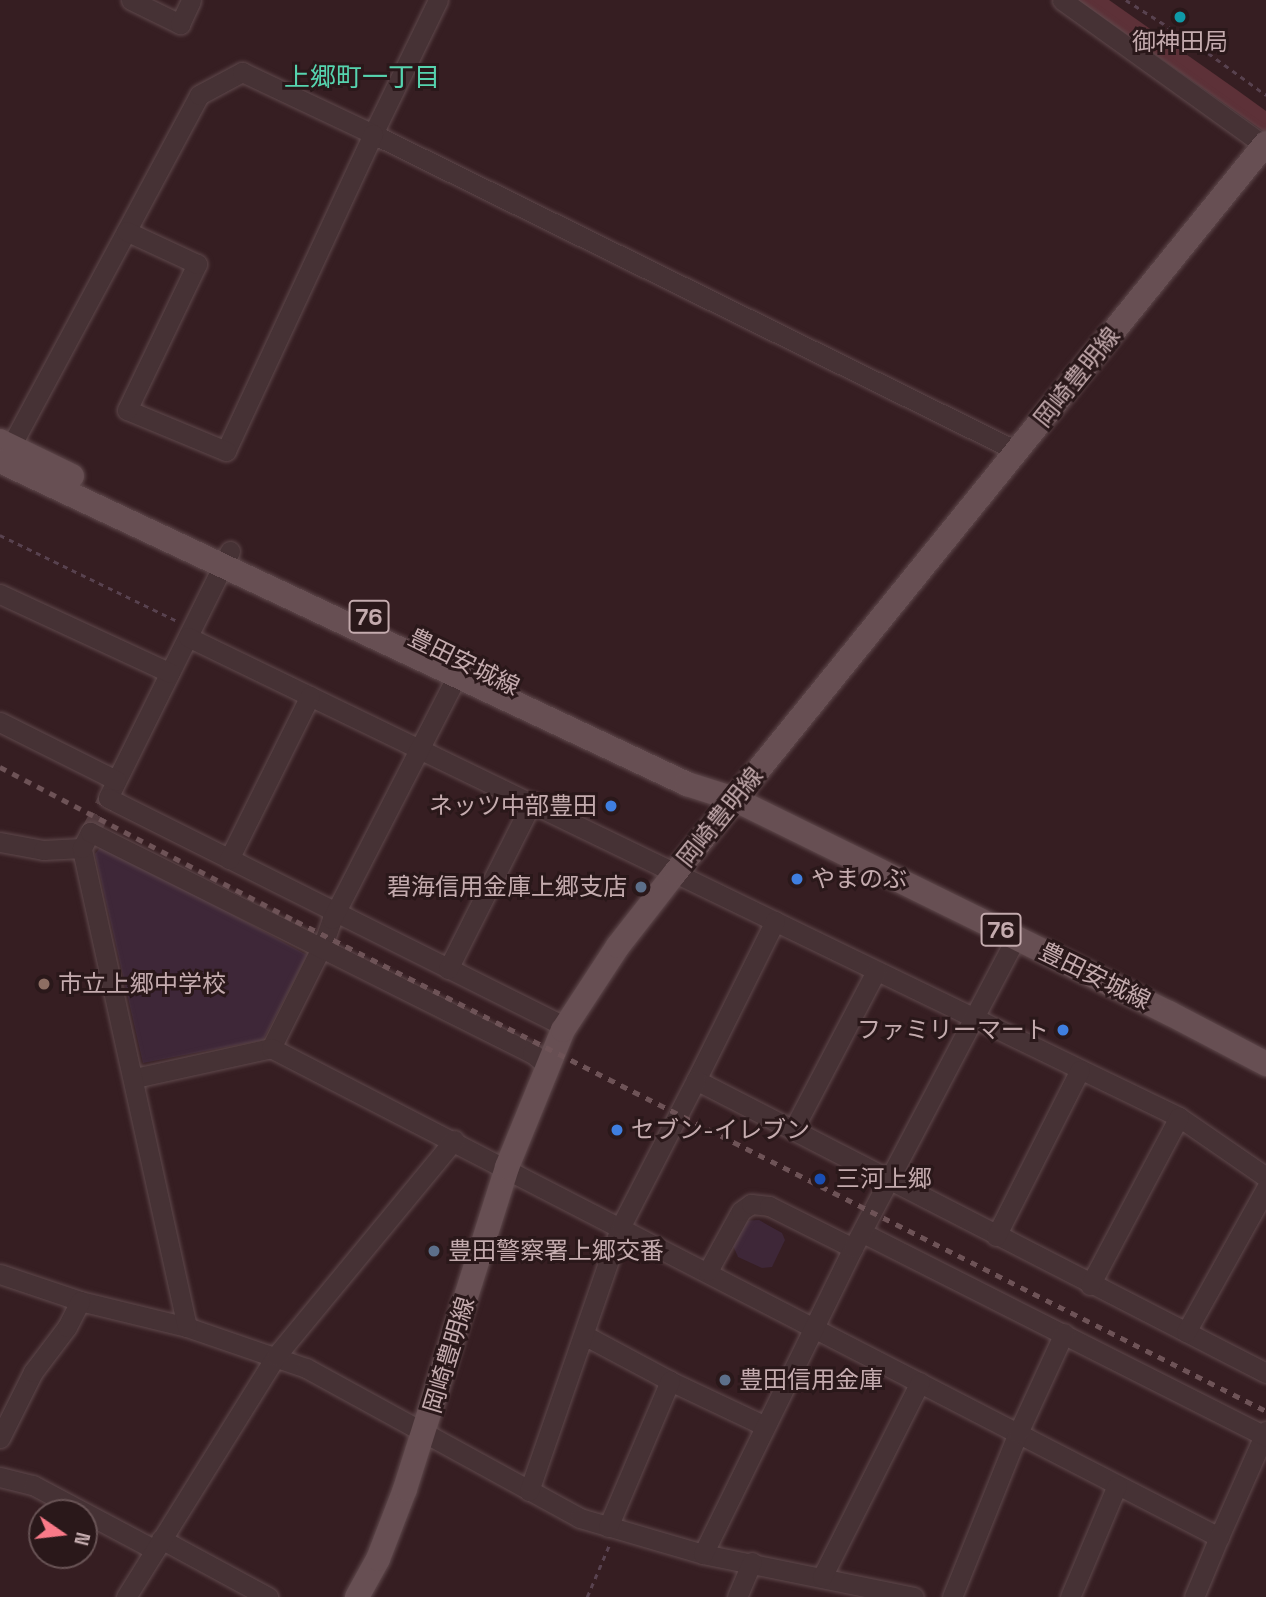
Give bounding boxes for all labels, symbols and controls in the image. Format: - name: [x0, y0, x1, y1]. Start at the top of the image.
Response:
- marker: 御神田局: [1172, 9, 1188, 25]
- place label: 御神田局: [1132, 28, 1228, 56]
- district label: 上郷町一丁目: [284, 62, 440, 94]
- street label: 岡崎豊明線: [1028, 321, 1126, 433]
- road number: 76: [348, 597, 390, 636]
- street label: 豊田安城線: [404, 623, 524, 701]
- street label: 岡崎豊明線: [671, 761, 769, 873]
- place label: ネッツ中部豊田: [429, 792, 597, 820]
- marker: ネッツ中部豊田: [603, 798, 619, 814]
- place label: やまのぶ: [811, 865, 907, 893]
- marker: やまのぶ: [789, 871, 805, 887]
- place label: 碧海信用金庫上郷支店: [387, 873, 627, 901]
- marker: 碧海信用金庫上郷支店: [633, 879, 649, 895]
- road number: 76: [980, 911, 1022, 950]
- street label: 豊田安城線: [1035, 937, 1155, 1015]
- place label: 市立上郷中学校: [58, 970, 226, 998]
- marker: 市立上郷中学校: [36, 976, 52, 992]
- place label: ファミリーマート: [857, 1016, 1049, 1044]
- marker: ファミリーマート: [1055, 1022, 1071, 1038]
- place label: セブン-イレブン: [631, 1116, 810, 1144]
- marker: セブン-イレブン: [609, 1122, 625, 1138]
- place label: 三河上郷: [836, 1165, 932, 1193]
- marker: 三河上郷: [810, 1169, 830, 1189]
- place label: 豊田警察署上郷交番: [448, 1237, 664, 1265]
- marker: 豊田警察署上郷交番: [426, 1243, 442, 1259]
- street label: 岡崎豊明線: [418, 1293, 480, 1417]
- place label: 豊田信用金庫: [739, 1366, 883, 1394]
- marker: 豊田信用金庫: [717, 1372, 733, 1388]
- north arrow: [28, 1499, 98, 1569]
- text: N: [68, 1530, 96, 1548]

